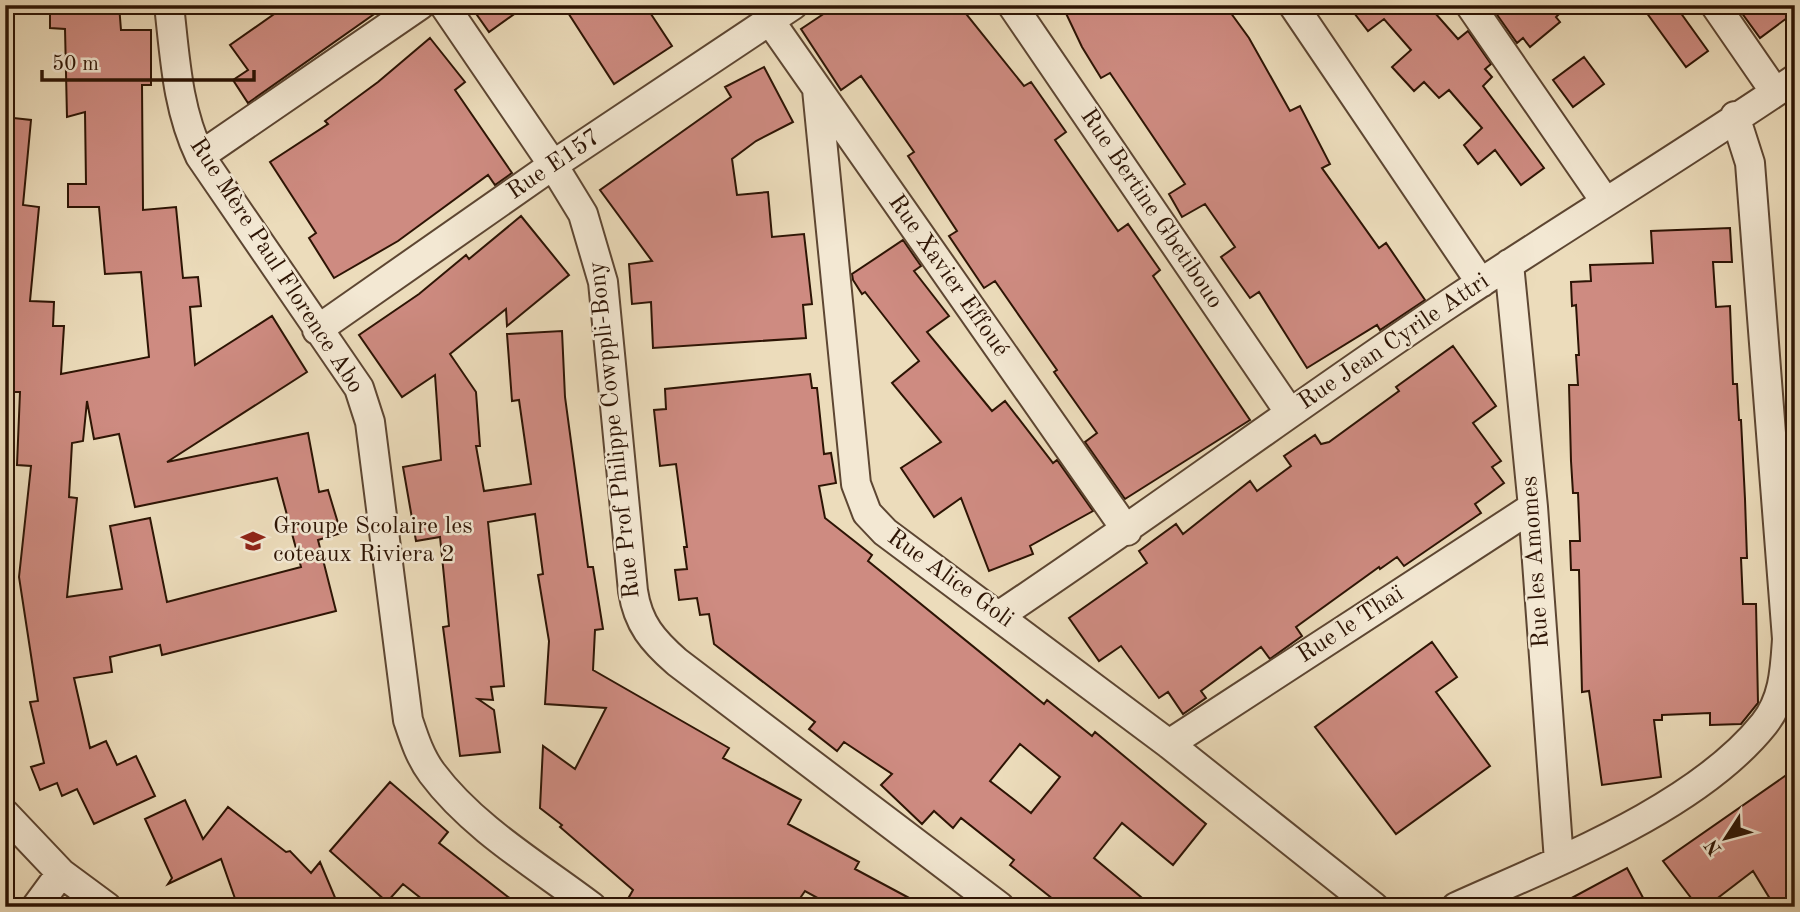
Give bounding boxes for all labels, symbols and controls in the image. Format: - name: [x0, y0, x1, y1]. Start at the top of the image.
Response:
- scale bar: [42, 38, 254, 82]
- text: 50 m: [52, 54, 99, 75]
- street label: Rue Bertine Gbetibouo: [1075, 105, 1227, 313]
- street label: Rue E157: [503, 125, 605, 205]
- street label: Rue Mère Paul Florence Abo: [185, 134, 367, 398]
- street label: Rue Xavier Effoué: [883, 191, 1013, 361]
- street label: Rue Prof Philippe Cowppli-Bony: [585, 260, 645, 600]
- street label: Rue Jean Cyrile Attri: [1294, 269, 1494, 415]
- street label: Rue les Amomes: [1518, 475, 1554, 649]
- place label: Groupe Scolaire les coteaux Riviera 2: [273, 515, 473, 567]
- street label: Rue Alice Goli: [882, 525, 1018, 633]
- school or university icon: Groupe Scolaire les coteaux Riviera 2: [239, 527, 267, 555]
- street label: Rue le Thaï: [1294, 582, 1408, 668]
- north arrow: [1692, 804, 1762, 874]
- text: N: [1702, 835, 1726, 858]

